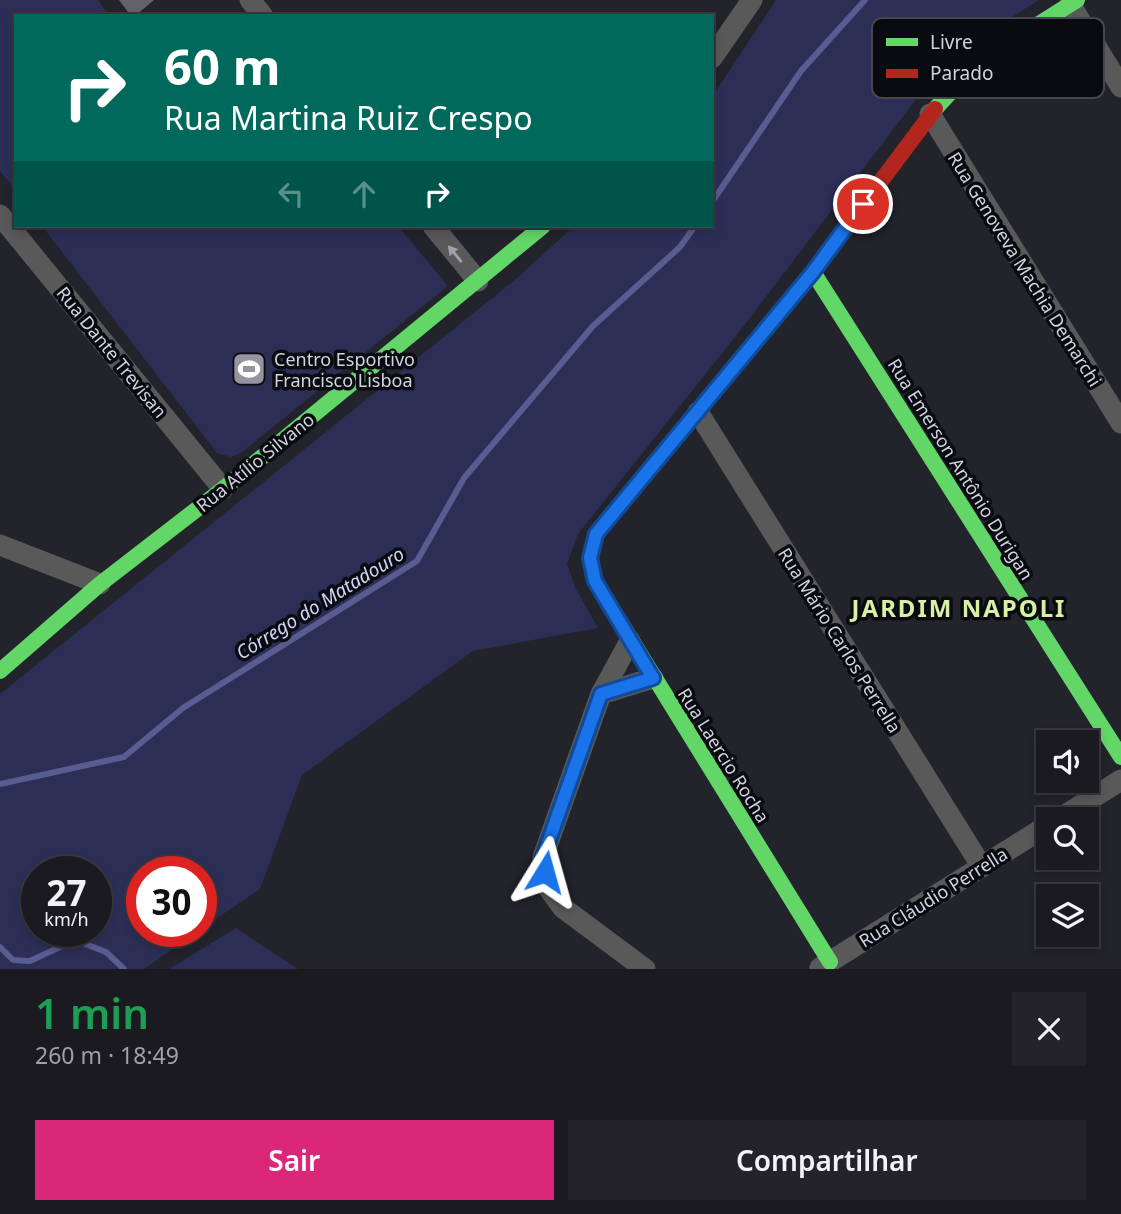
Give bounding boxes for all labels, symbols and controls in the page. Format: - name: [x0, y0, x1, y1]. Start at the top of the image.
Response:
- legend: [872, 18, 1104, 98]
- text: Livre: [930, 29, 973, 55]
- text: 60 m: [164, 33, 281, 99]
- icon: right: [49, 42, 140, 133]
- text: Parado: [930, 60, 993, 86]
- text: Rua Martina Ruiz Crespo: [164, 96, 533, 139]
- street label: Rua Genoveva Machia Demarchi: [943, 147, 1107, 391]
- pin: [833, 174, 893, 234]
- icon: left: [272, 175, 310, 213]
- icon: ahead: [345, 175, 383, 213]
- icon: right: [418, 175, 456, 213]
- icon: arrive: [844, 185, 882, 223]
- one-way arrow: [448, 245, 463, 263]
- street label: Rua Dante Trevisan: [52, 281, 172, 423]
- place label: Centro Esportivo Francisco Lisboa: [274, 347, 415, 392]
- sports icon: Centro Esportivo Francisco Lisboa: [230, 350, 268, 388]
- street label: Rua Emerson Antônio Durigan: [883, 354, 1039, 584]
- street label: Rua Atílio Silvano: [191, 407, 319, 517]
- water label: Córrego do Matadouro: [231, 541, 409, 665]
- street label: Rua Mário Carlos Perrella: [773, 543, 907, 737]
- district label: JARDIM NAPOLI: [850, 591, 1066, 624]
- street label: Rua Laercio Rocha: [673, 683, 775, 827]
- map controls: [1036, 730, 1099, 947]
- button: sound: [1036, 730, 1099, 793]
- button: search: [1036, 807, 1099, 870]
- position arrow: [508, 835, 582, 909]
- street label: Rua Cláudio Perrella: [854, 842, 1012, 952]
- speed limit sign: 30: [126, 856, 217, 947]
- text: 27: [46, 869, 87, 916]
- button: layers: [1036, 884, 1099, 947]
- text: km/h: [44, 907, 89, 931]
- text: 1 min: [35, 984, 149, 1041]
- button: close: [1012, 992, 1086, 1066]
- text: 260 m · 18:49: [35, 1039, 179, 1071]
- button: Sair: [35, 1120, 554, 1200]
- button: Compartilhar: [568, 1120, 1086, 1200]

